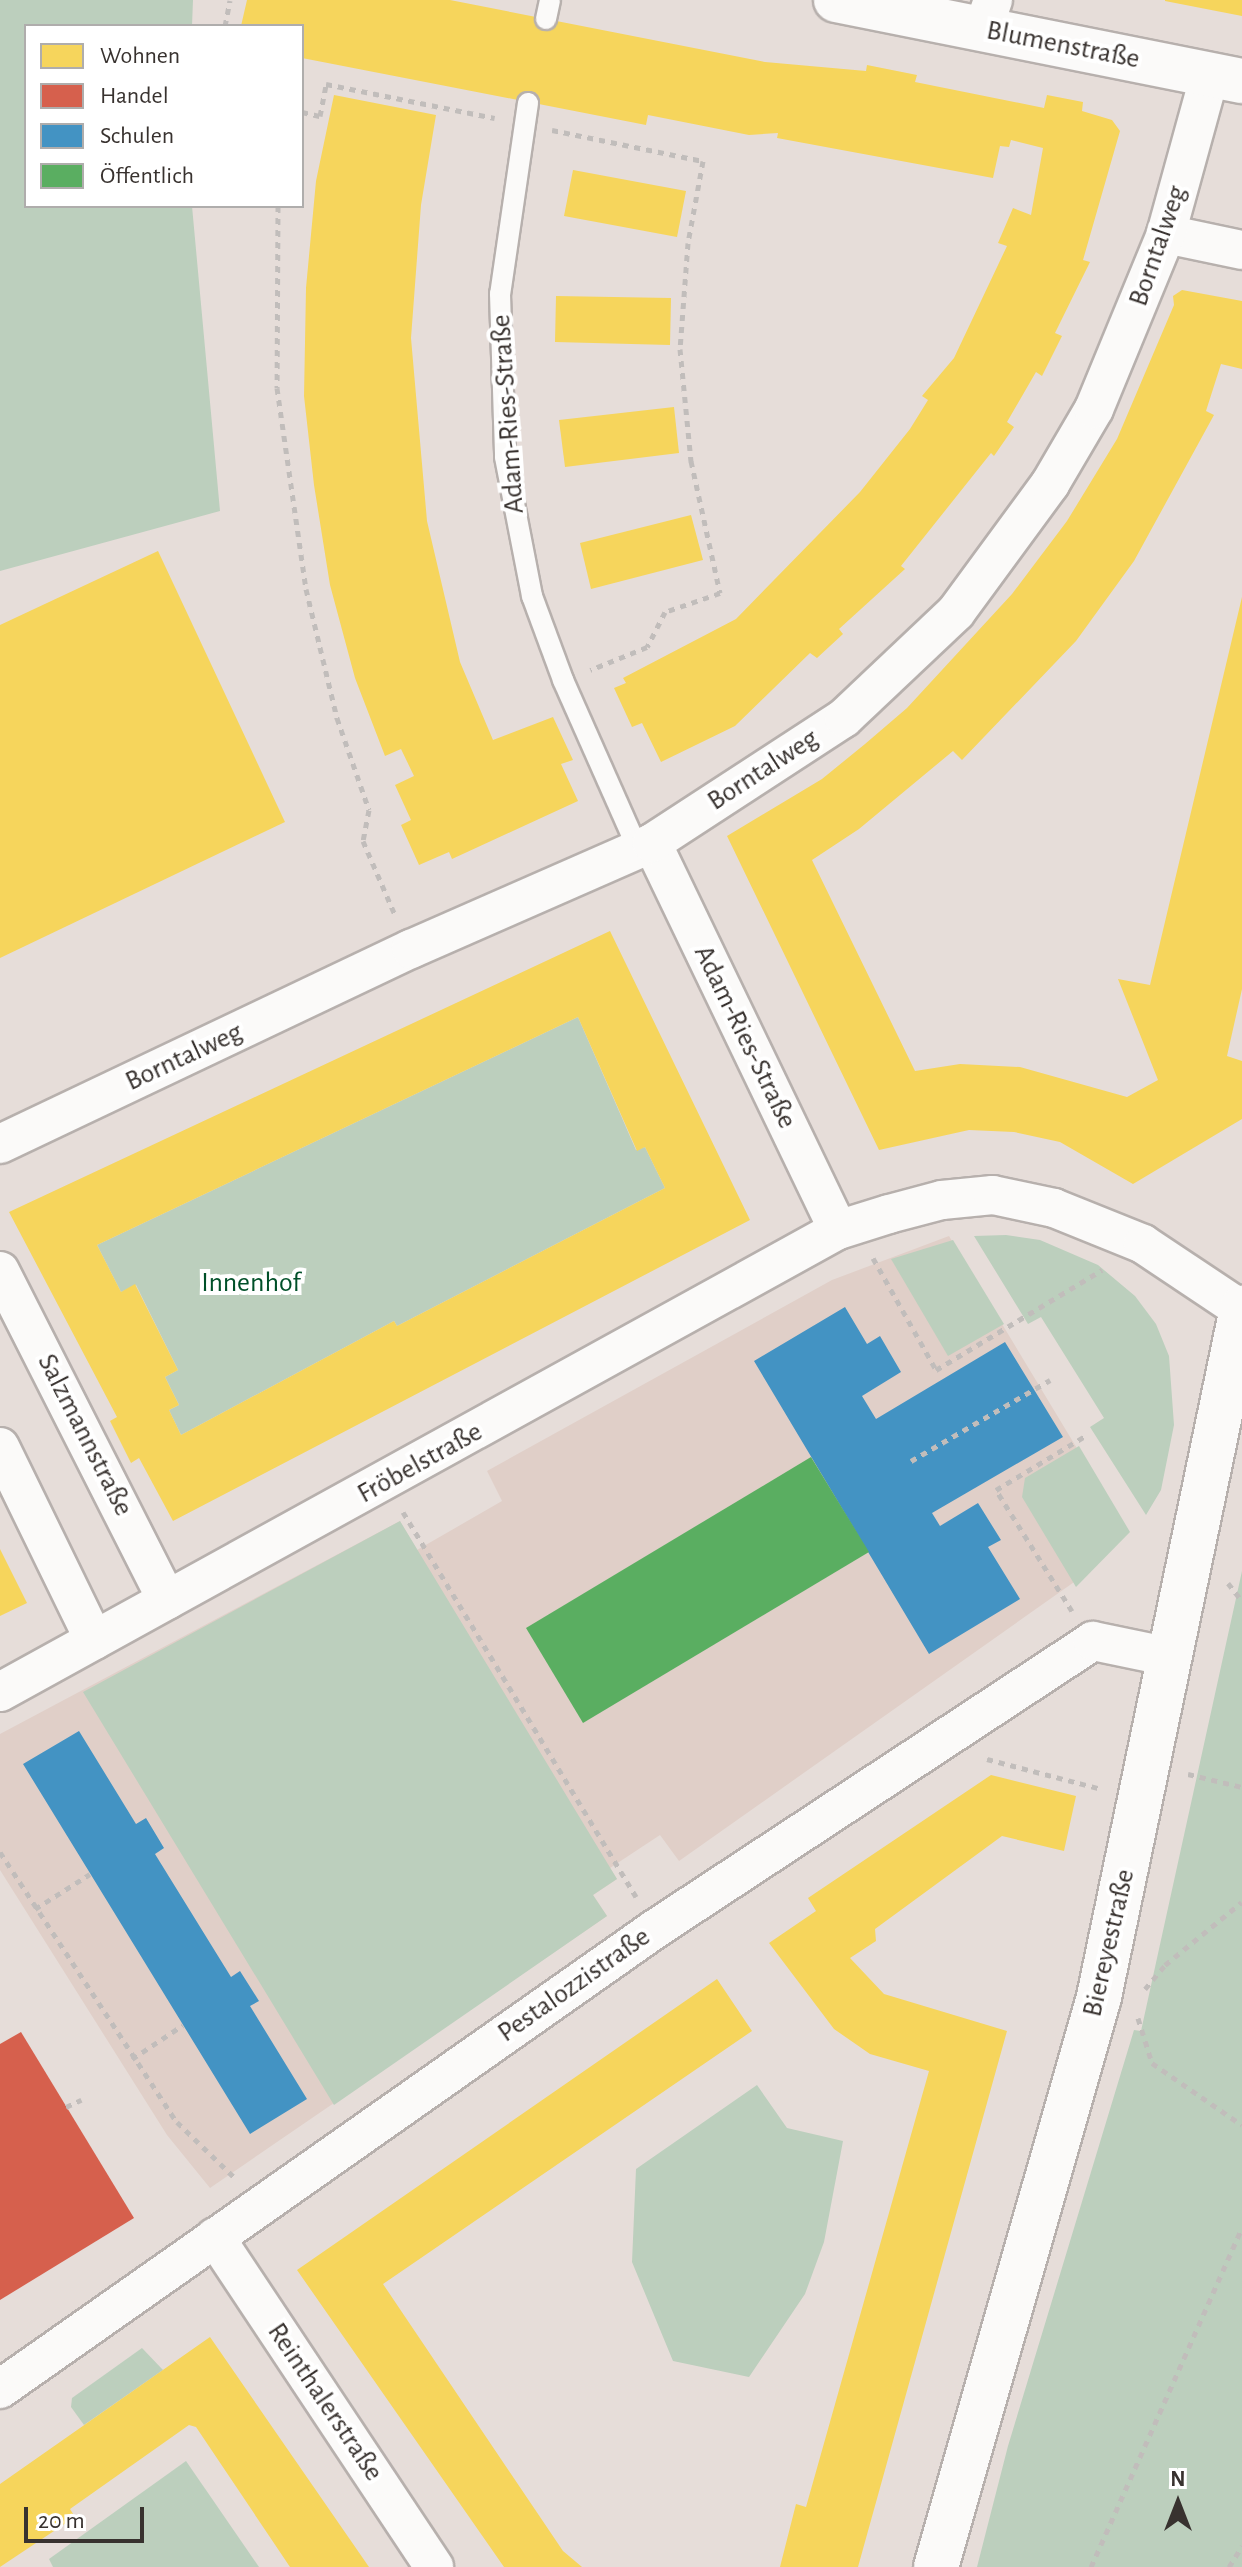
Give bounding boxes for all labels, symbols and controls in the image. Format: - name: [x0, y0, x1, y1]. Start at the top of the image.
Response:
- street label: Blumenstraße: [984, 14, 1142, 76]
- legend: [24, 24, 304, 208]
- text: Wohnen: [100, 44, 180, 68]
- text: Handel: [100, 84, 169, 108]
- text: Schulen: [100, 124, 174, 148]
- text: Öffentlich: [100, 164, 194, 188]
- street label: Borntalweg: [1122, 181, 1194, 311]
- street label: Adam-Ries-Straße: [484, 313, 532, 515]
- street label: Borntalweg: [701, 722, 825, 818]
- street label: Adam-Ries-Straße: [686, 940, 804, 1134]
- street label: Borntalweg: [120, 1015, 248, 1099]
- park label: Innenhof: [201, 1266, 301, 1300]
- street label: Salzmannstraße: [30, 1348, 140, 1522]
- street label: Fröbelstraße: [352, 1415, 488, 1511]
- street label: Biereyestraße: [1076, 1866, 1142, 2020]
- street label: Pestalozzistraße: [491, 1920, 657, 2050]
- street label: Reinthalerstraße: [260, 2317, 390, 2487]
- north arrow: [1138, 2463, 1218, 2543]
- text: N: [1170, 2468, 1186, 2490]
- scale bar: [28, 2491, 148, 2541]
- text: 20 m: [38, 2509, 85, 2533]

